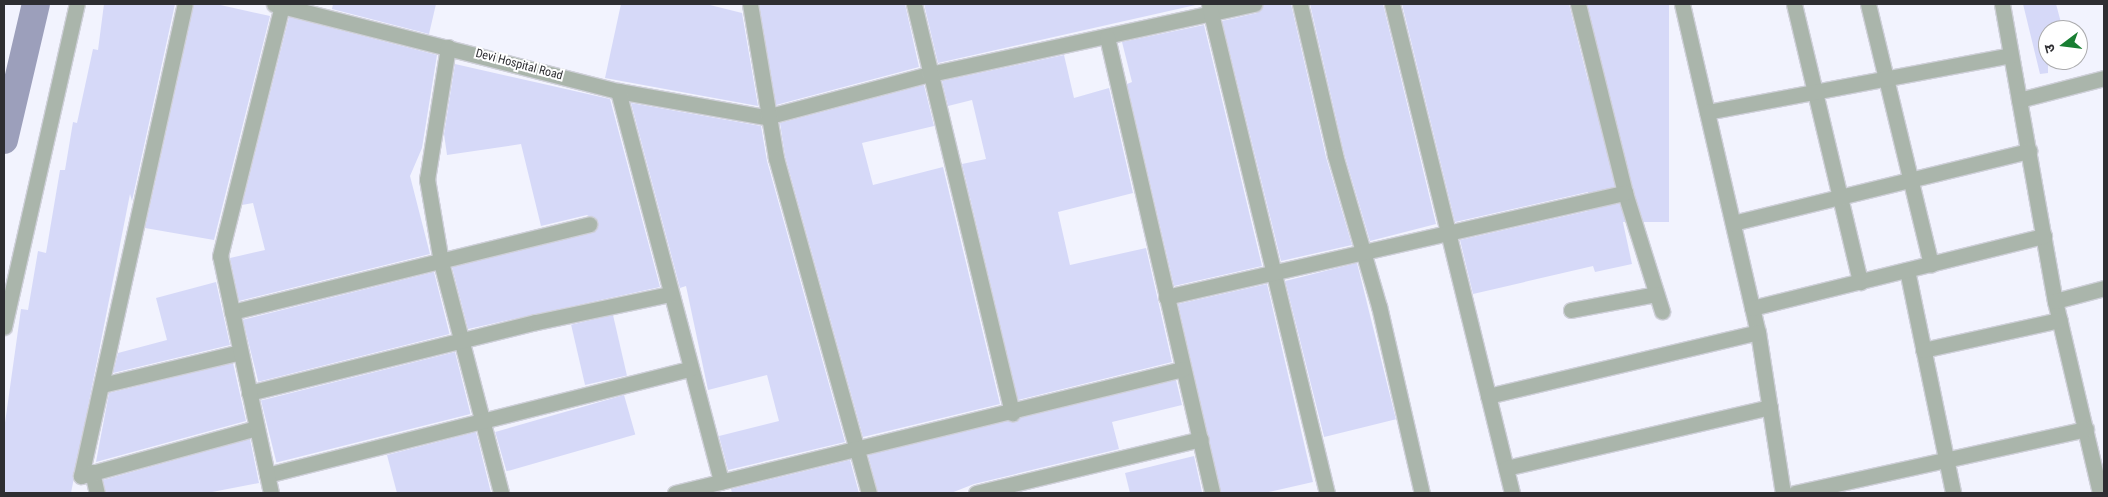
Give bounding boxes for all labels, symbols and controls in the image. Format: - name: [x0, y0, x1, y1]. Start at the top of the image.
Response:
- north arrow: [2038, 20, 2088, 70]
- text: उ: [2041, 43, 2058, 55]
- street label: Devi Hospital Road: [474, 46, 564, 84]

